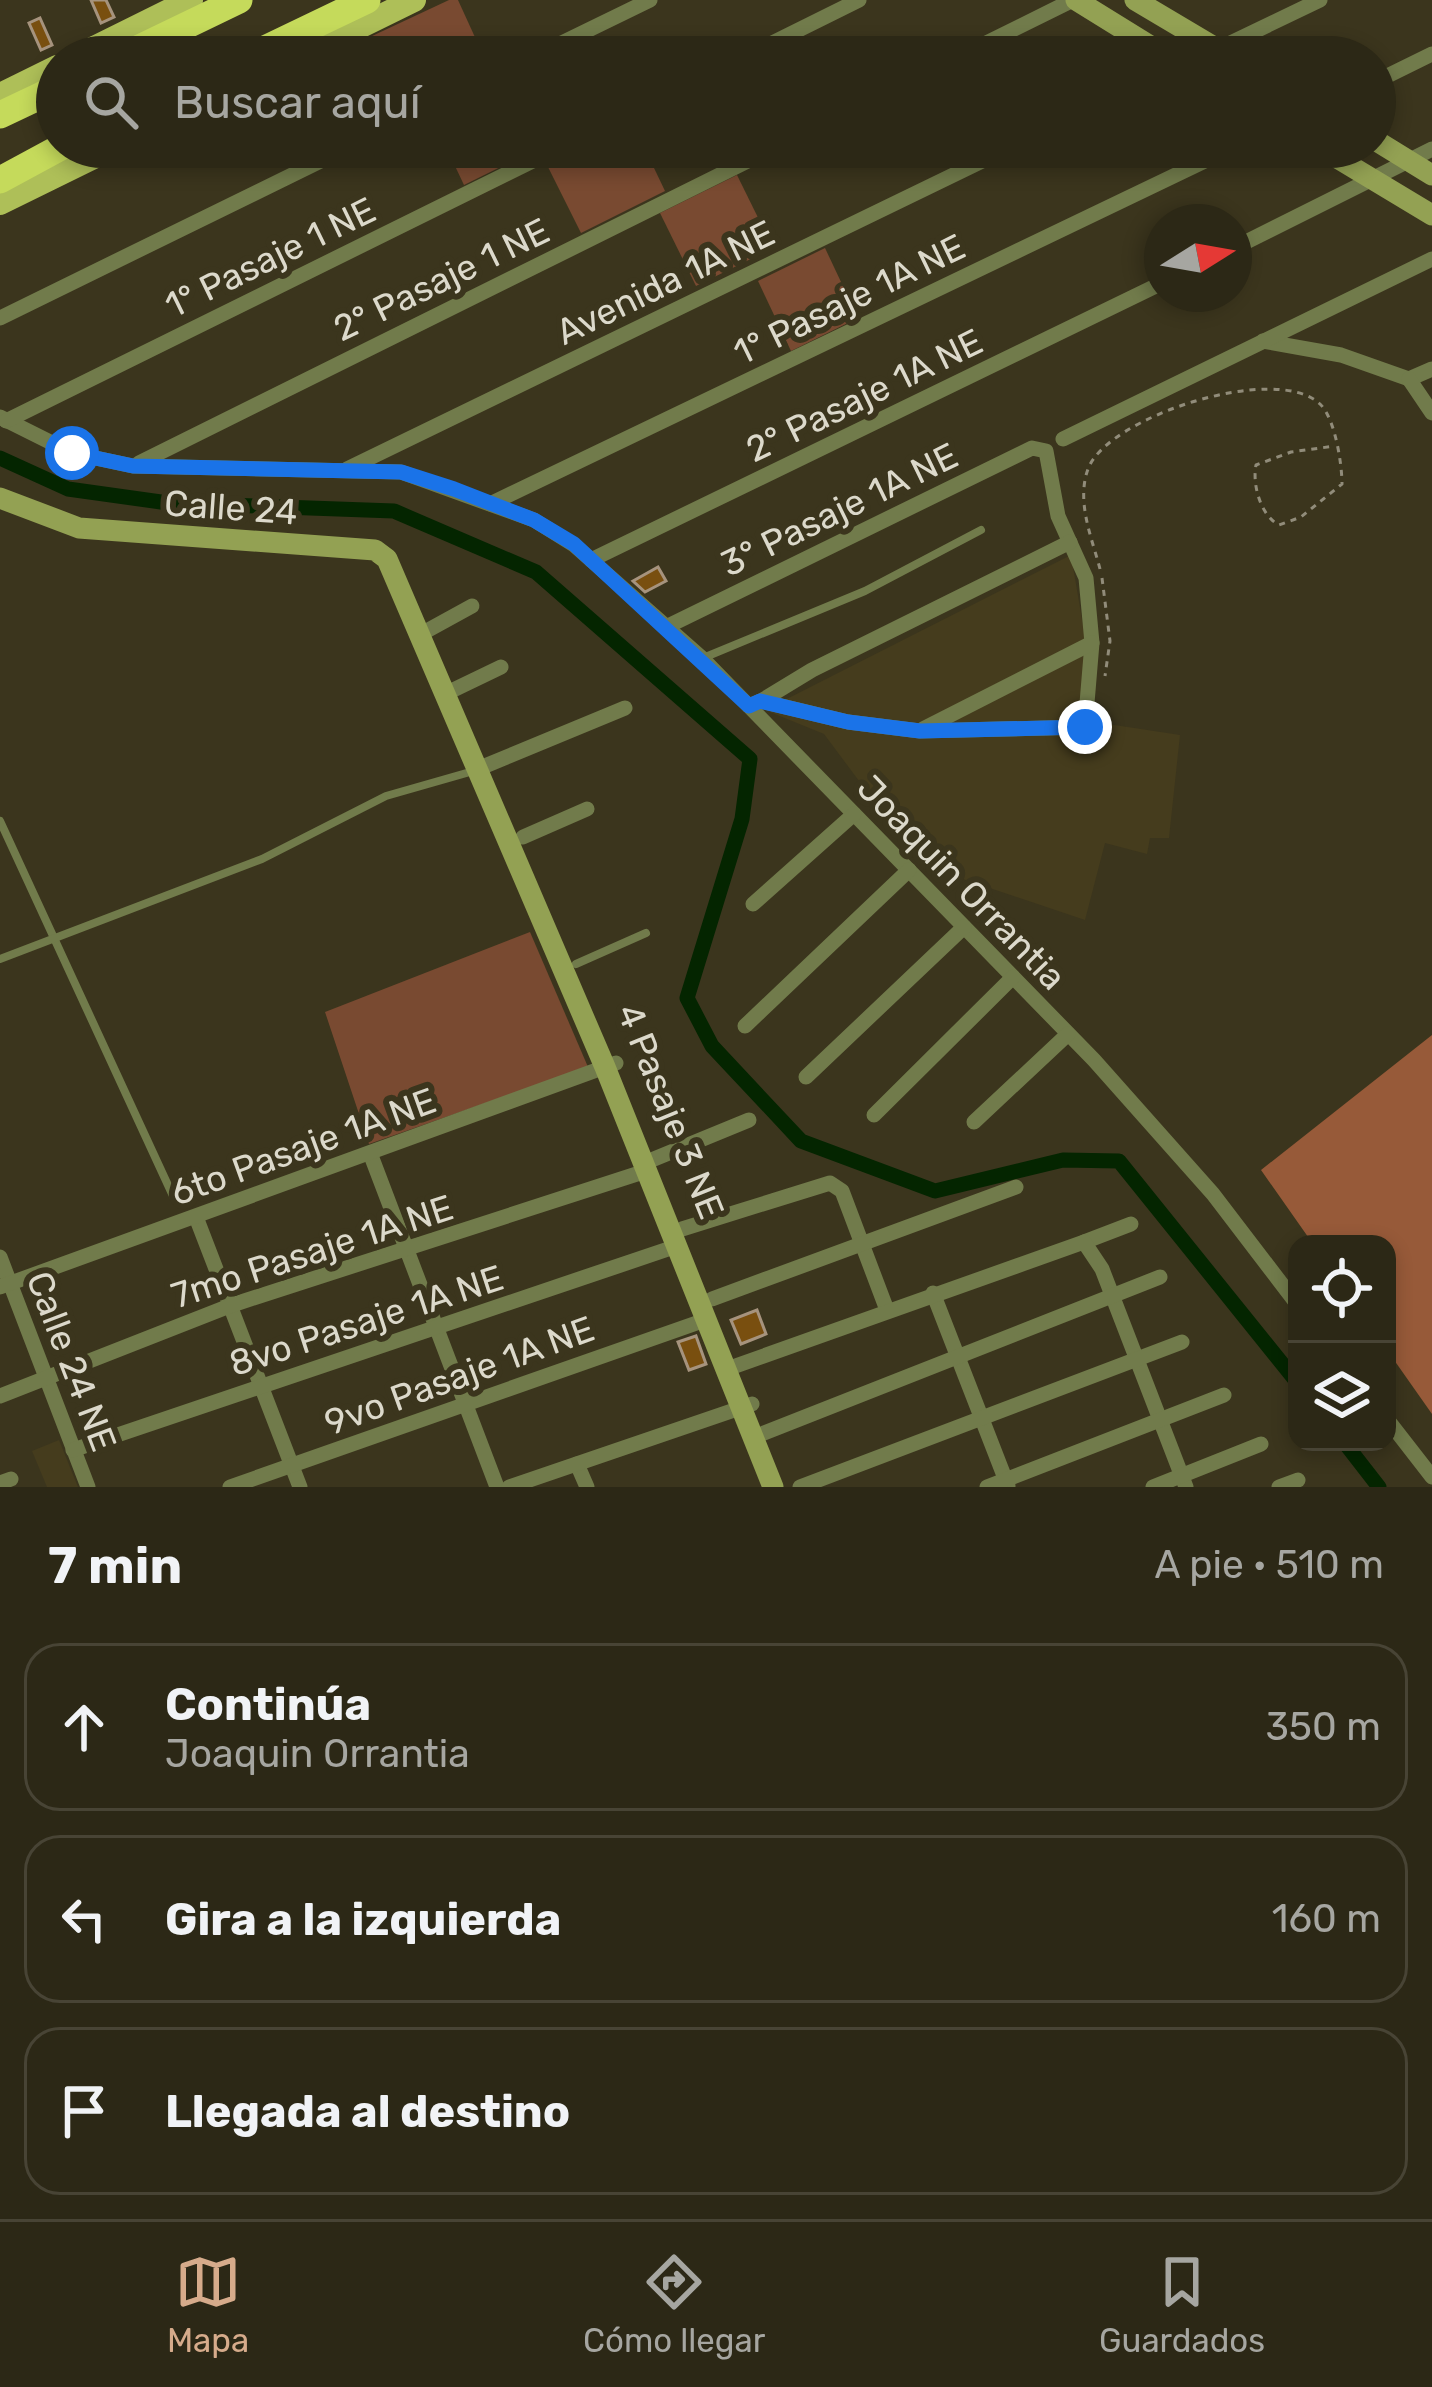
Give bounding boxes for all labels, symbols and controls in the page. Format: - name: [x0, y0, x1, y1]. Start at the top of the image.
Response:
- search box: [36, 36, 1396, 168]
- icon: search: [78, 69, 144, 135]
- text: Buscar aquí: [174, 76, 421, 129]
- street label: 1° Pasaje 1 NE: [158, 188, 382, 327]
- north arrow: [1144, 204, 1252, 312]
- street label: 2° Pasaje 1 NE: [326, 209, 556, 350]
- street label: Avenida 1A NE: [549, 211, 781, 354]
- street label: 1° Pasaje 1A NE: [727, 225, 972, 374]
- street label: 2° Pasaje 1A NE: [739, 320, 989, 471]
- route start: [45, 426, 99, 480]
- street label: 3° Pasaje 1A NE: [714, 434, 965, 585]
- street label: Calle 24: [163, 481, 299, 534]
- route end: [1058, 700, 1112, 754]
- street label: Joaquin Orrantia: [848, 766, 1075, 998]
- street label: 4 Pasaje 3 NE: [608, 998, 733, 1225]
- street label: 6to Pasaje 1A NE: [165, 1079, 442, 1214]
- street label: 7mo Pasaje 1A NE: [166, 1186, 458, 1317]
- map controls: [1288, 1235, 1396, 1451]
- button: locate: [1288, 1235, 1396, 1343]
- street label: 8vo Pasaje 1A NE: [224, 1256, 508, 1385]
- street label: Calle 24 NE: [18, 1265, 125, 1457]
- street label: 9vo Pasaje 1A NE: [319, 1307, 600, 1444]
- button: layers: [1288, 1343, 1396, 1451]
- text: 7 min: [48, 1535, 182, 1596]
- text: A pie · 510 m: [1155, 1542, 1384, 1588]
- text: Continúa: [165, 1678, 371, 1731]
- icon: ahead: [51, 1694, 117, 1760]
- text: 350 m: [1265, 1704, 1381, 1750]
- text: Joaquin Orrantia: [165, 1731, 470, 1777]
- icon: left: [51, 1886, 117, 1952]
- text: Gira a la izquierda: [165, 1893, 561, 1946]
- text: 160 m: [1272, 1896, 1381, 1942]
- icon: arrive: [51, 2078, 117, 2144]
- text: Llegada al destino: [165, 2085, 570, 2138]
- tab: Mapa: [167, 2249, 249, 2360]
- tab: Cómo llegar: [583, 2249, 765, 2360]
- tab: Guardados: [1099, 2249, 1265, 2360]

